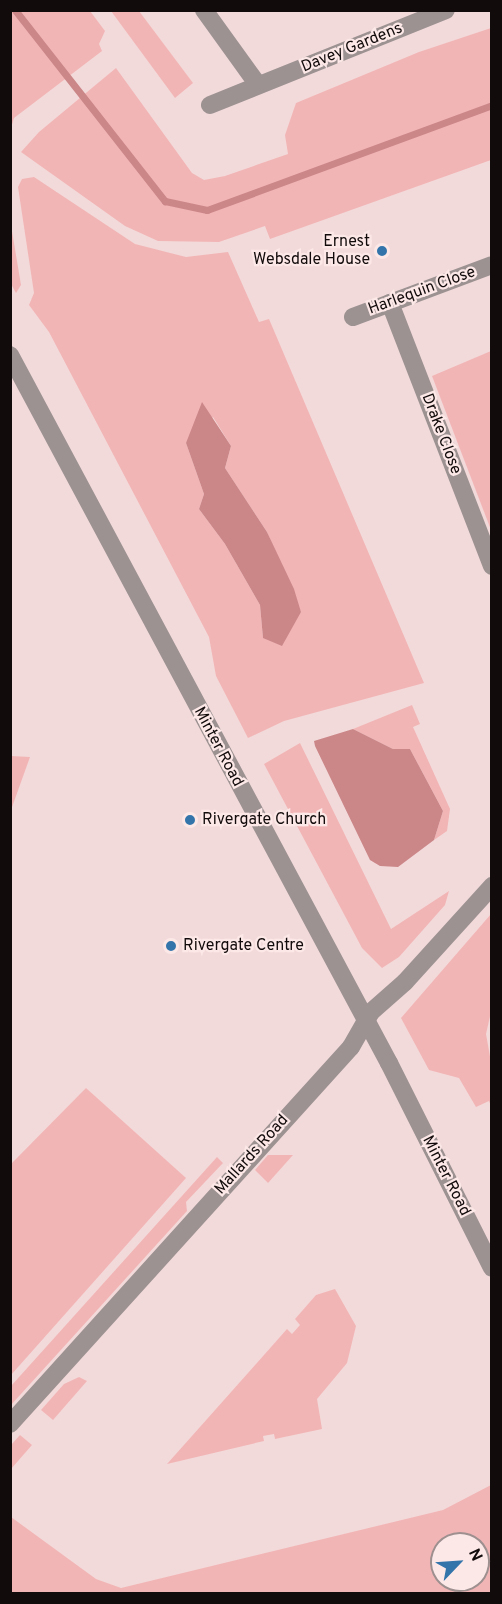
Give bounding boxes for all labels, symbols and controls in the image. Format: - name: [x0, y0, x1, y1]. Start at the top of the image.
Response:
- street label: Davey Gardens: [299, 19, 405, 77]
- place label: Ernest Websdale House: [253, 232, 370, 270]
- marker: Ernest Websdale House: [375, 244, 389, 258]
- street label: Harlequin Close: [366, 263, 478, 319]
- street label: Drake Close: [417, 391, 465, 477]
- street label: Minter Road: [189, 704, 247, 790]
- place label: Rivergate Church: [202, 810, 326, 830]
- marker: Rivergate Church: [183, 813, 197, 827]
- place label: Rivergate Centre: [183, 936, 304, 956]
- marker: Rivergate Centre: [164, 939, 178, 953]
- street label: Mallards Road: [211, 1111, 293, 1199]
- street label: Minter Road: [418, 1133, 474, 1219]
- north arrow: [430, 1532, 490, 1592]
- text: N: [463, 1546, 486, 1565]

